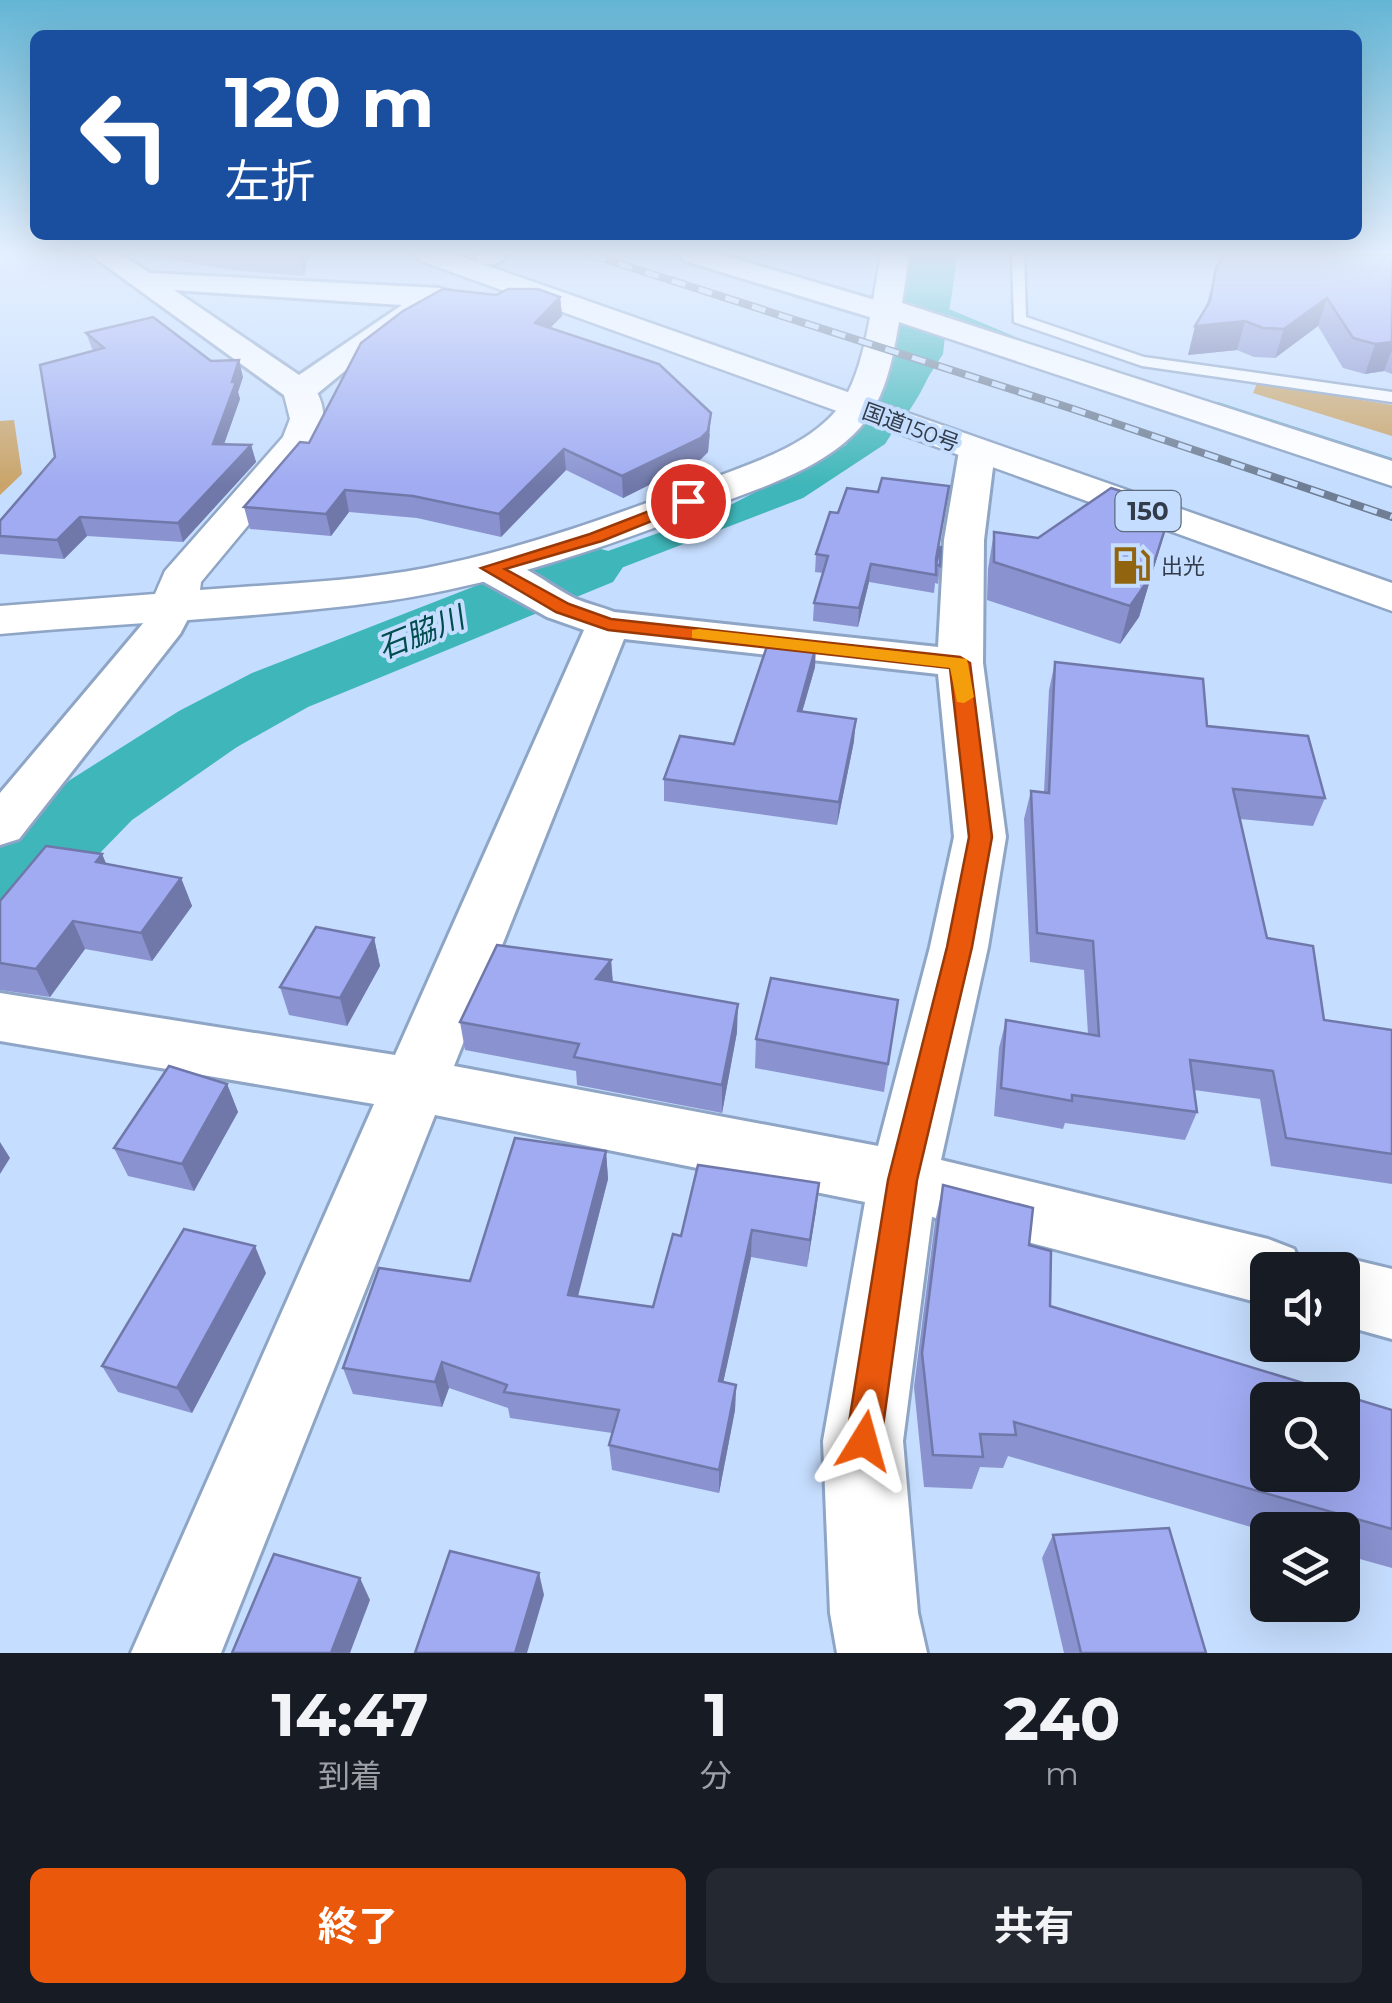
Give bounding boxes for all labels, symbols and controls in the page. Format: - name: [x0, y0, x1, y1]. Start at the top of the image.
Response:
- text: 120 m: [225, 59, 435, 145]
- icon: left: [60, 70, 190, 200]
- text: 左折: [225, 153, 315, 208]
- street label: 国道150号: [859, 398, 963, 457]
- pin: [646, 459, 731, 544]
- icon: arrive: [661, 474, 716, 529]
- road number: 150: [1116, 491, 1180, 531]
- fuel station icon: 出光: [1110, 545, 1152, 587]
- place label: 出光: [1161, 553, 1205, 580]
- water label: 石脇川: [372, 597, 472, 667]
- map controls: [1250, 1252, 1360, 1622]
- button: sound: [1250, 1252, 1360, 1362]
- button: search: [1250, 1382, 1360, 1492]
- position arrow: [812, 1389, 916, 1493]
- button: layers: [1250, 1512, 1360, 1622]
- text: 14:47: [271, 1678, 429, 1751]
- text: 1: [704, 1678, 728, 1751]
- text: 240: [1004, 1682, 1120, 1755]
- text: m: [1045, 1754, 1079, 1793]
- text: 到着: [318, 1756, 382, 1795]
- text: 分: [700, 1756, 732, 1795]
- button: 終了: [30, 1868, 686, 1983]
- button: 共有: [706, 1868, 1362, 1983]

